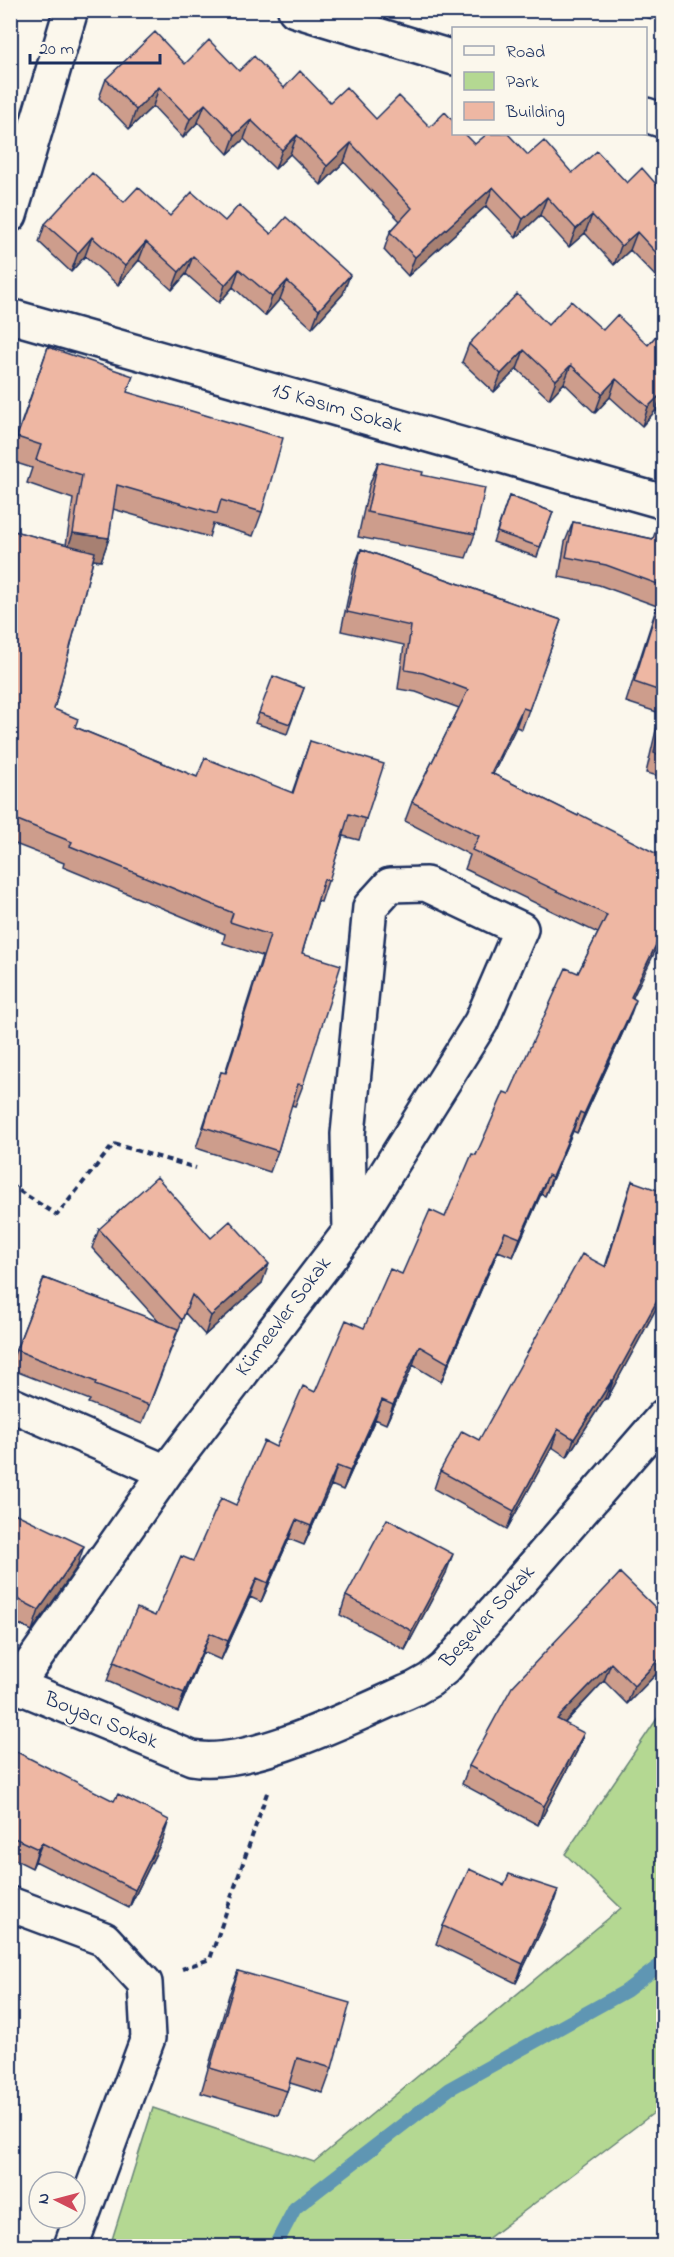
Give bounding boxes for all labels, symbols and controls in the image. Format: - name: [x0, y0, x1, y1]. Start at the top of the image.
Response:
- scale bar: [30, 27, 160, 65]
- legend: [452, 27, 647, 135]
- text: 20 m: [39, 37, 74, 63]
- text: Road: [506, 40, 545, 66]
- text: Park: [506, 70, 539, 96]
- text: Building: [505, 100, 565, 127]
- street label: 15 Kasım Sokak: [268, 376, 407, 442]
- street label: Kümeevler Sokak: [229, 1250, 340, 1383]
- street label: Beşevler Sokak: [433, 1558, 543, 1676]
- street label: Boyacı Sokak: [38, 1684, 163, 1760]
- north arrow: [27, 2170, 87, 2230]
- text: N: [32, 2192, 57, 2205]

